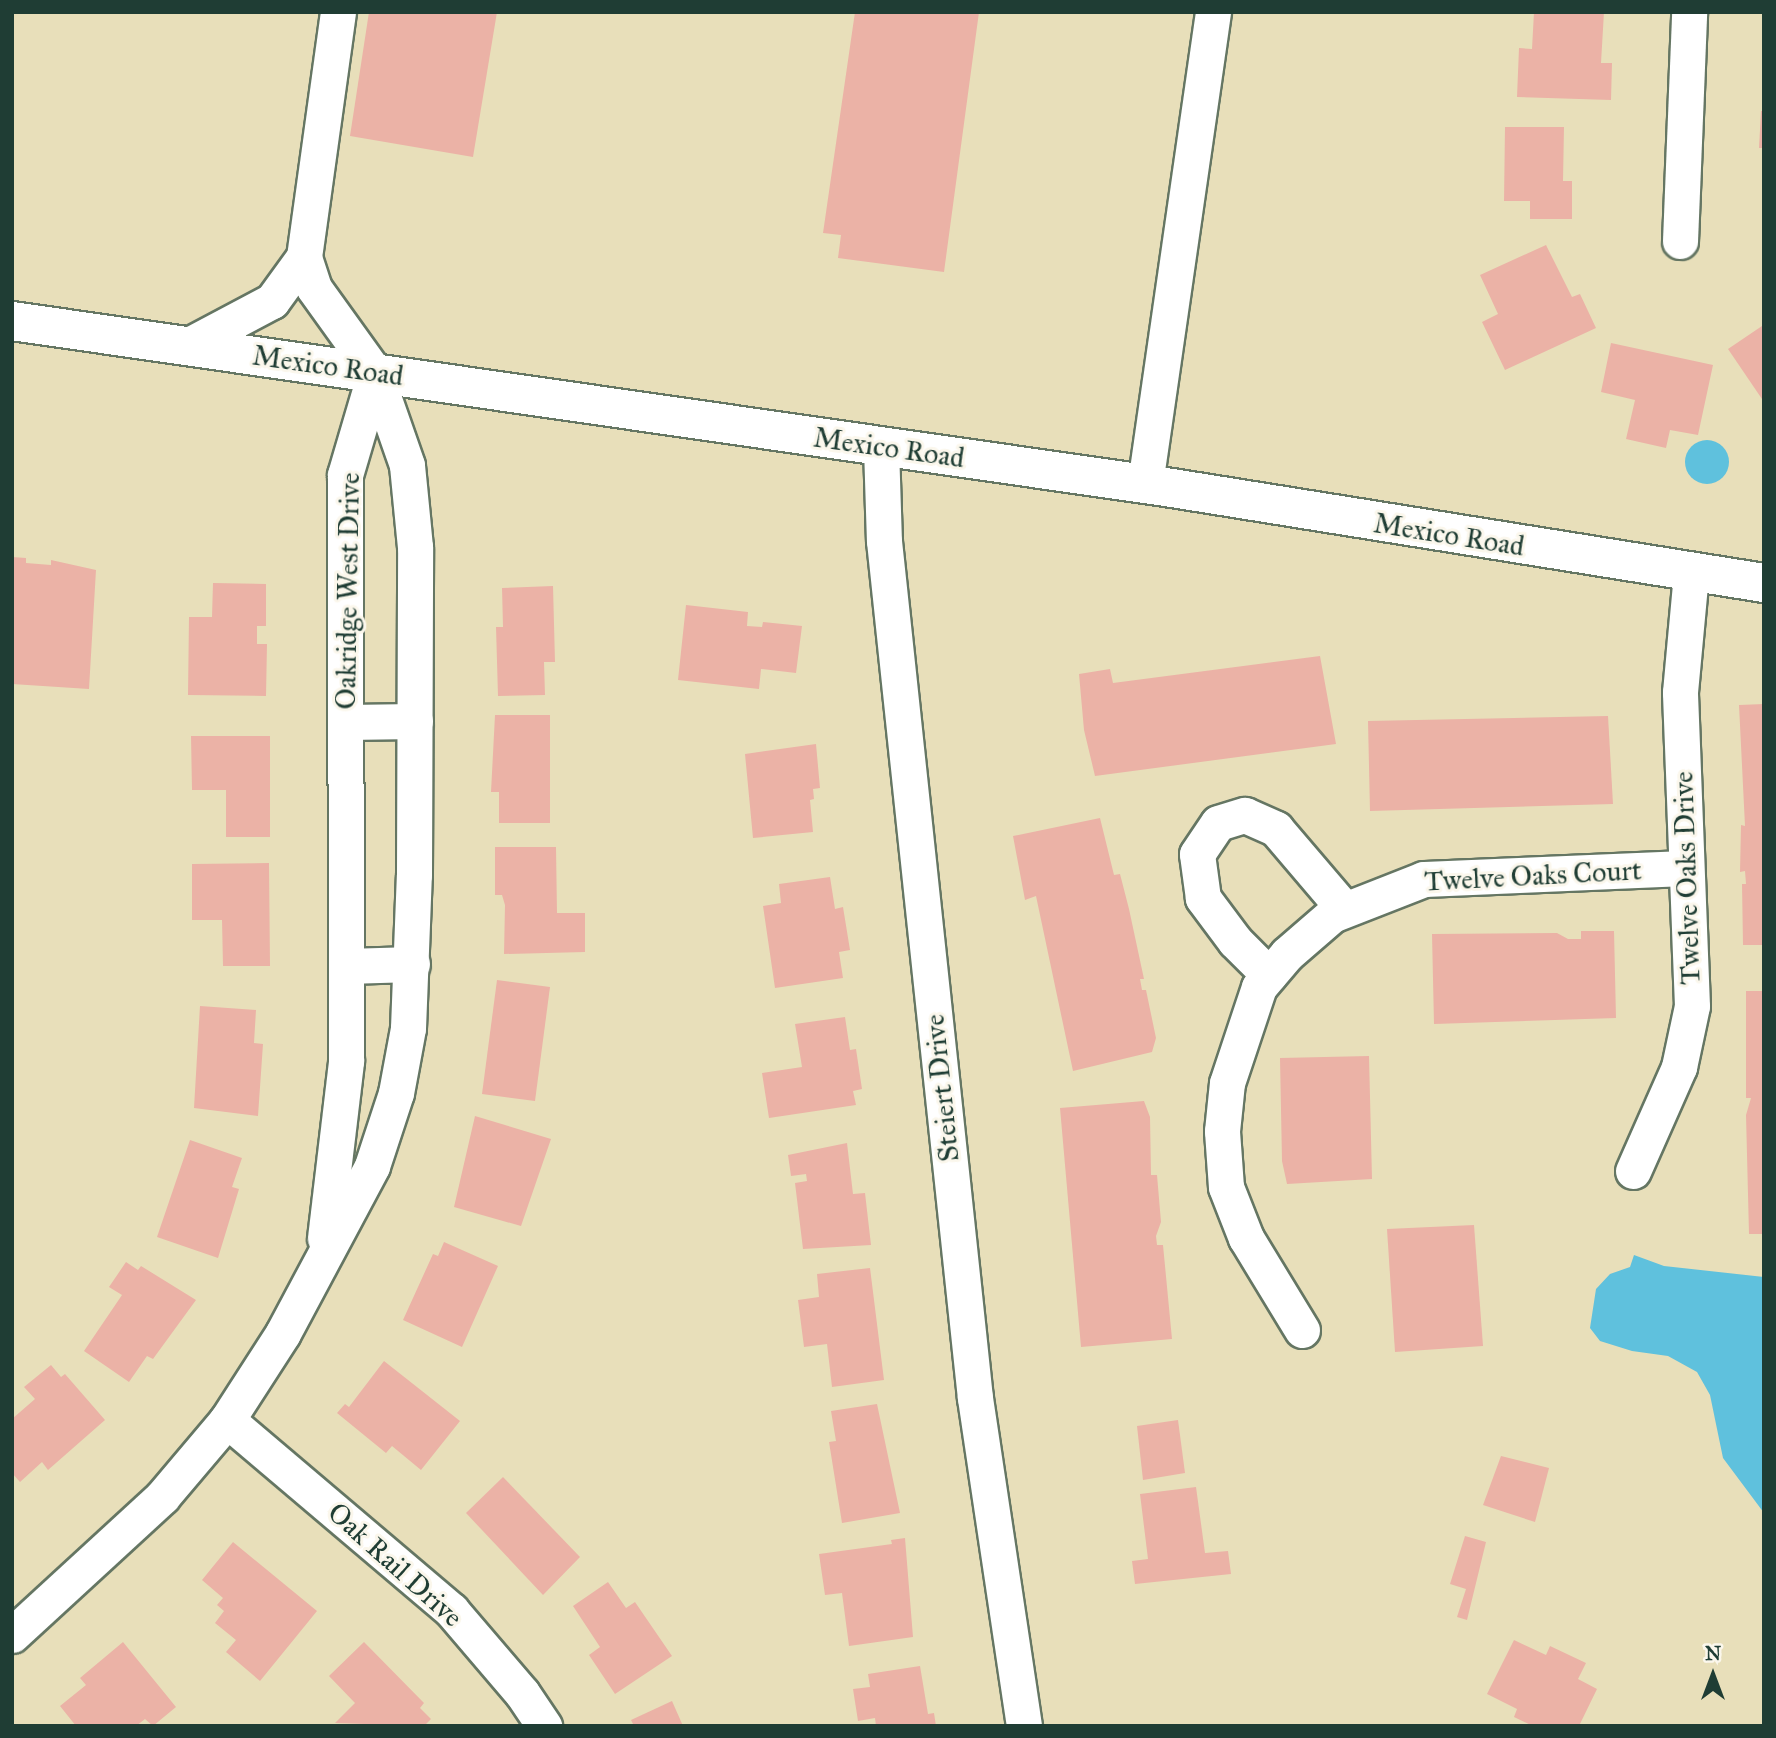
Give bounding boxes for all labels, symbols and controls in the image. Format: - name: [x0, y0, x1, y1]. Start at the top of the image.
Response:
- street label: Mexico Road: [250, 339, 406, 393]
- street label: Mexico Road: [811, 421, 967, 475]
- street label: Oakridge West Drive: [329, 472, 367, 710]
- street label: Mexico Road: [1371, 507, 1527, 563]
- street label: Twelve Oaks Drive: [1666, 771, 1708, 985]
- street label: Twelve Oaks Court: [1423, 854, 1643, 898]
- street label: Steiert Drive: [918, 1013, 966, 1163]
- street label: Oak Rail Drive: [321, 1496, 469, 1634]
- north arrow: [1678, 1640, 1748, 1710]
- text: N: [1705, 1642, 1721, 1665]

